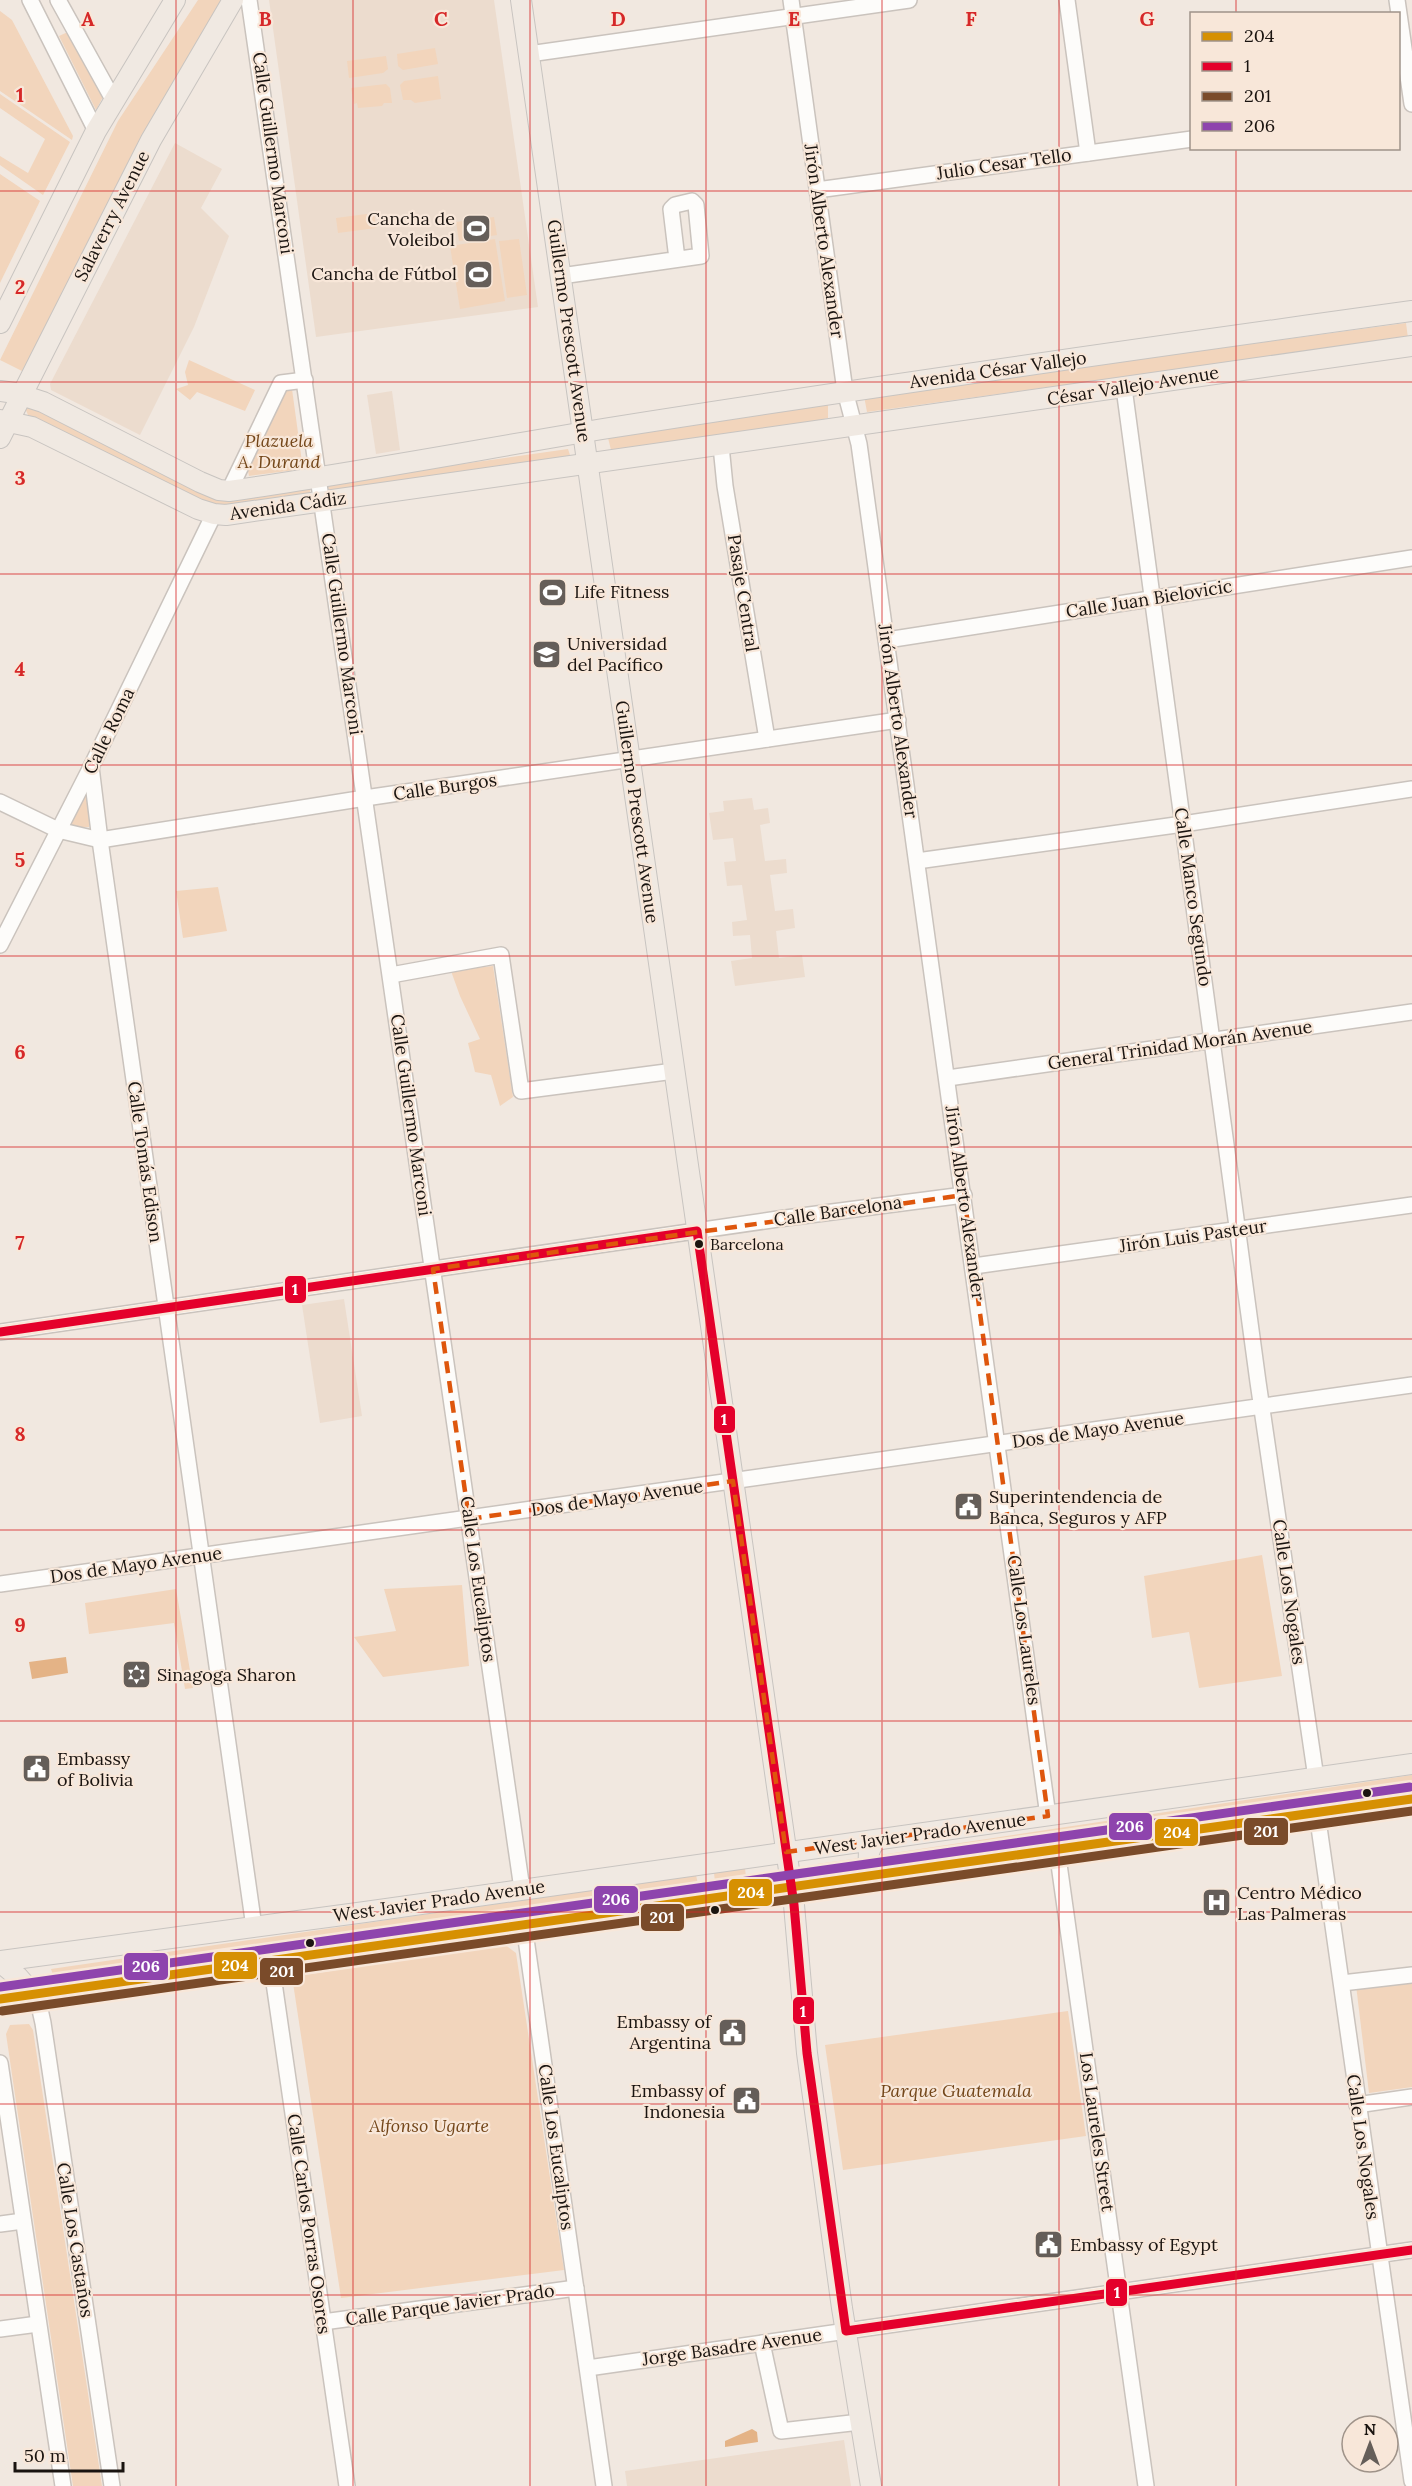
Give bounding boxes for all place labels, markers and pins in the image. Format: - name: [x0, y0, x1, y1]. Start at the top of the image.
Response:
- place label: Cancha de Voleibol: [367, 207, 455, 251]
- sports icon: Cancha de Voleibol: [460, 213, 492, 245]
- sports icon: Cancha de Fútbol: [462, 258, 494, 290]
- place label: Cancha de Fútbol: [311, 262, 457, 285]
- sports icon: Life Fitness: [537, 576, 569, 608]
- place label: Life Fitness: [574, 580, 669, 603]
- place label: Universidad del Pacífico: [567, 632, 668, 676]
- school or university icon: Universidad del Pacífico: [530, 638, 562, 670]
- place label: Barcelona: [710, 1234, 784, 1254]
- marker: Barcelona: [693, 1238, 705, 1250]
- place label: Superintendencia de Banca, Seguros y AFP: [989, 1485, 1167, 1529]
- public building icon: Superintendencia de Banca, Seguros y AFP: [952, 1491, 984, 1523]
- synagogue icon: Sinagoga Sharon: [120, 1659, 152, 1691]
- place label: Sinagoga Sharon: [157, 1663, 296, 1686]
- place label: Embassy of Bolivia: [57, 1747, 133, 1791]
- public building icon: Embassy of Bolivia: [20, 1753, 52, 1785]
- unlabelled marker: [1361, 1787, 1373, 1799]
- place label: Centro Médico Las Palmeras: [1237, 1881, 1362, 1925]
- hospital icon: Centro Médico Las Palmeras: [1200, 1887, 1232, 1919]
- unlabelled marker: [709, 1904, 721, 1916]
- unlabelled marker: [304, 1937, 316, 1949]
- place label: Embassy of Argentina: [617, 2010, 713, 2054]
- public building icon: Embassy of Argentina: [716, 2016, 748, 2048]
- place label: Embassy of Indonesia: [631, 2079, 727, 2123]
- public building icon: Embassy of Indonesia: [730, 2085, 762, 2117]
- public building icon: Embassy of Egypt: [1033, 2229, 1065, 2261]
- place label: Embassy of Egypt: [1070, 2233, 1218, 2256]

